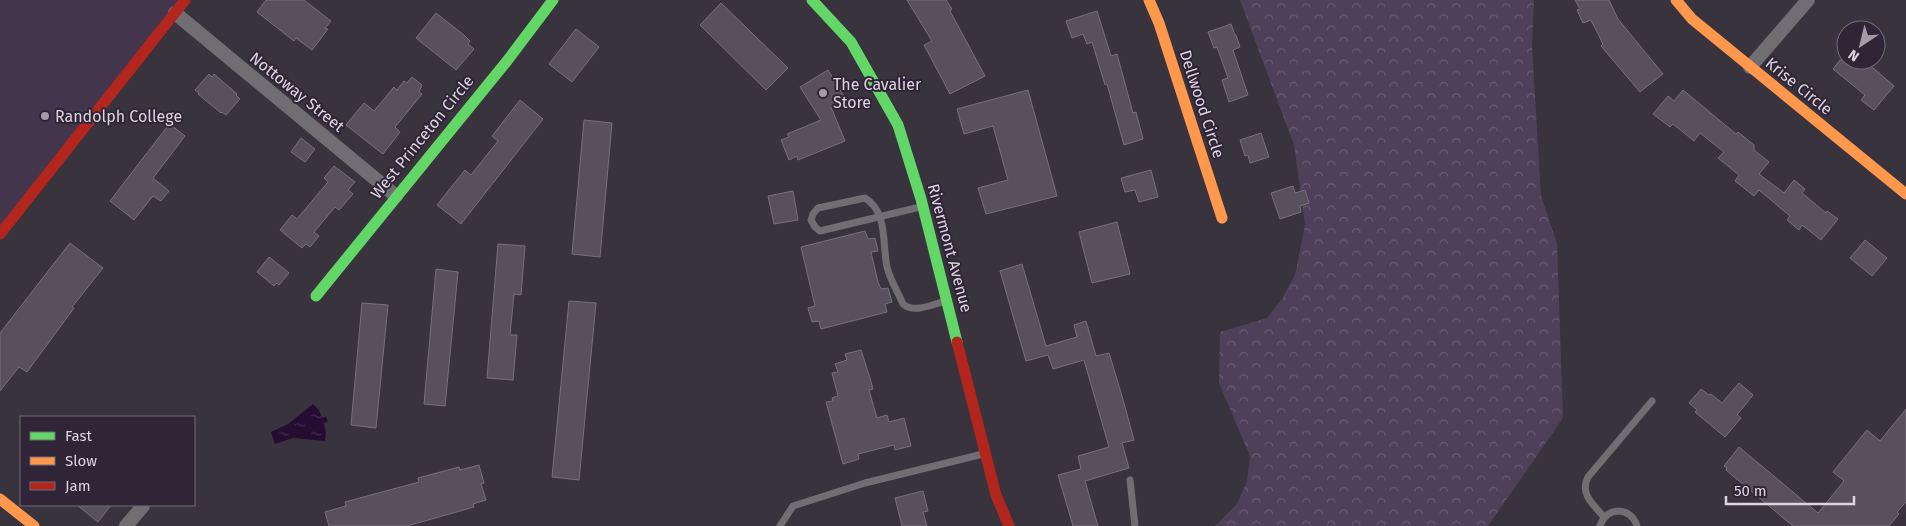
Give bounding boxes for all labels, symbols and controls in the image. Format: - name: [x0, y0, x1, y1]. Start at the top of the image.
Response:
- north arrow: [1836, 20, 1886, 70]
- text: N: [1845, 46, 1863, 65]
- street label: Nottoway Street: [246, 48, 348, 136]
- street label: Dellwood Circle: [1176, 48, 1228, 160]
- street label: Krise Circle: [1762, 53, 1836, 119]
- street label: West Princeton Circle: [366, 72, 478, 202]
- place label: The Cavalier Store: [833, 75, 922, 112]
- marker: The Cavalier Store: [817, 87, 829, 99]
- place label: Randolph College: [55, 107, 182, 126]
- marker: Randolph College: [39, 110, 51, 122]
- street label: Rivermont Avenue: [924, 182, 976, 314]
- legend: [20, 416, 195, 506]
- text: Fast: [65, 427, 92, 445]
- text: Slow: [65, 452, 97, 470]
- scale bar: [1726, 474, 1854, 506]
- text: Jam: [65, 477, 91, 495]
- text: 50 m: [1734, 482, 1767, 500]

